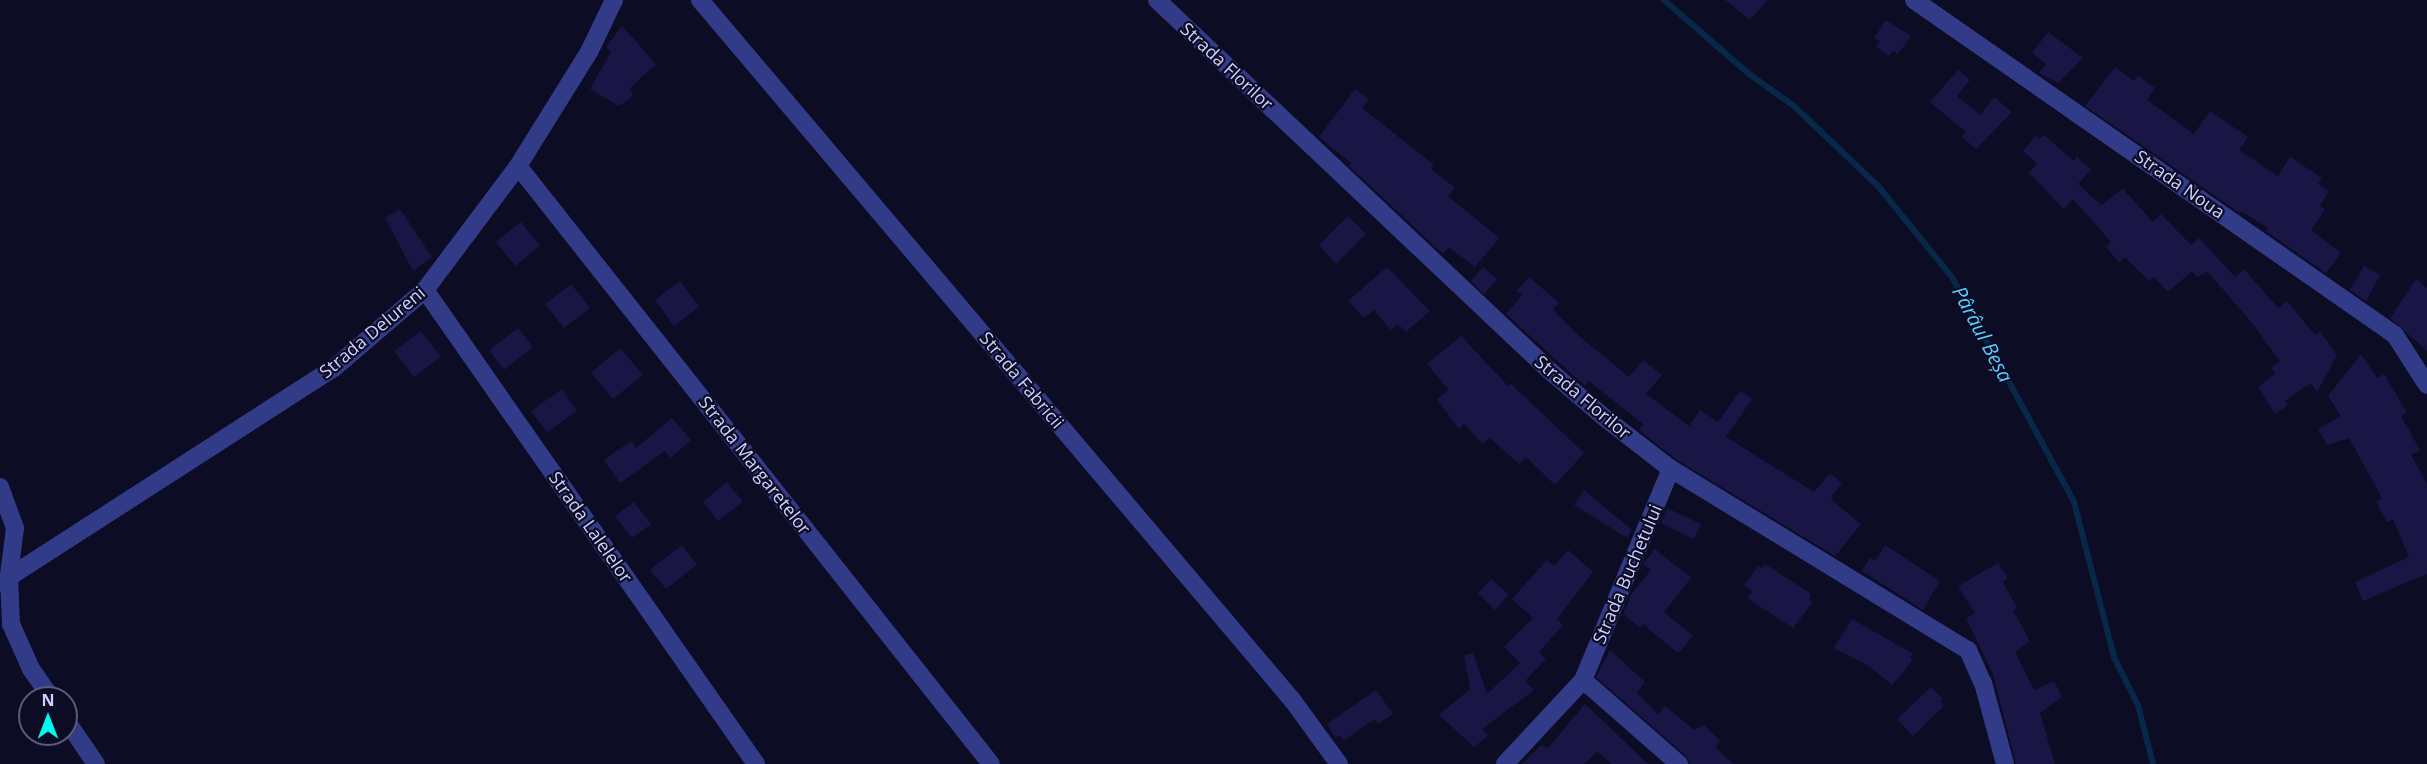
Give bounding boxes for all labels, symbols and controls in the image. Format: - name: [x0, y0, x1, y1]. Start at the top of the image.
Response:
- street label: Strada Florilor: [1176, 18, 1278, 114]
- street label: Strada Noua: [2131, 145, 2229, 223]
- street label: Strada Delureni: [315, 282, 429, 382]
- water label: Pârâul Beșa: [1948, 282, 2018, 386]
- street label: Strada Fabricii: [975, 327, 1069, 433]
- street label: Strada Florilor: [1531, 351, 1635, 443]
- street label: Strada Margaretelor: [694, 392, 816, 538]
- street label: Strada Lalelelor: [545, 467, 637, 587]
- street label: Strada Buchetului: [1588, 501, 1666, 647]
- north arrow: [18, 686, 78, 746]
- text: N: [41, 689, 55, 711]

